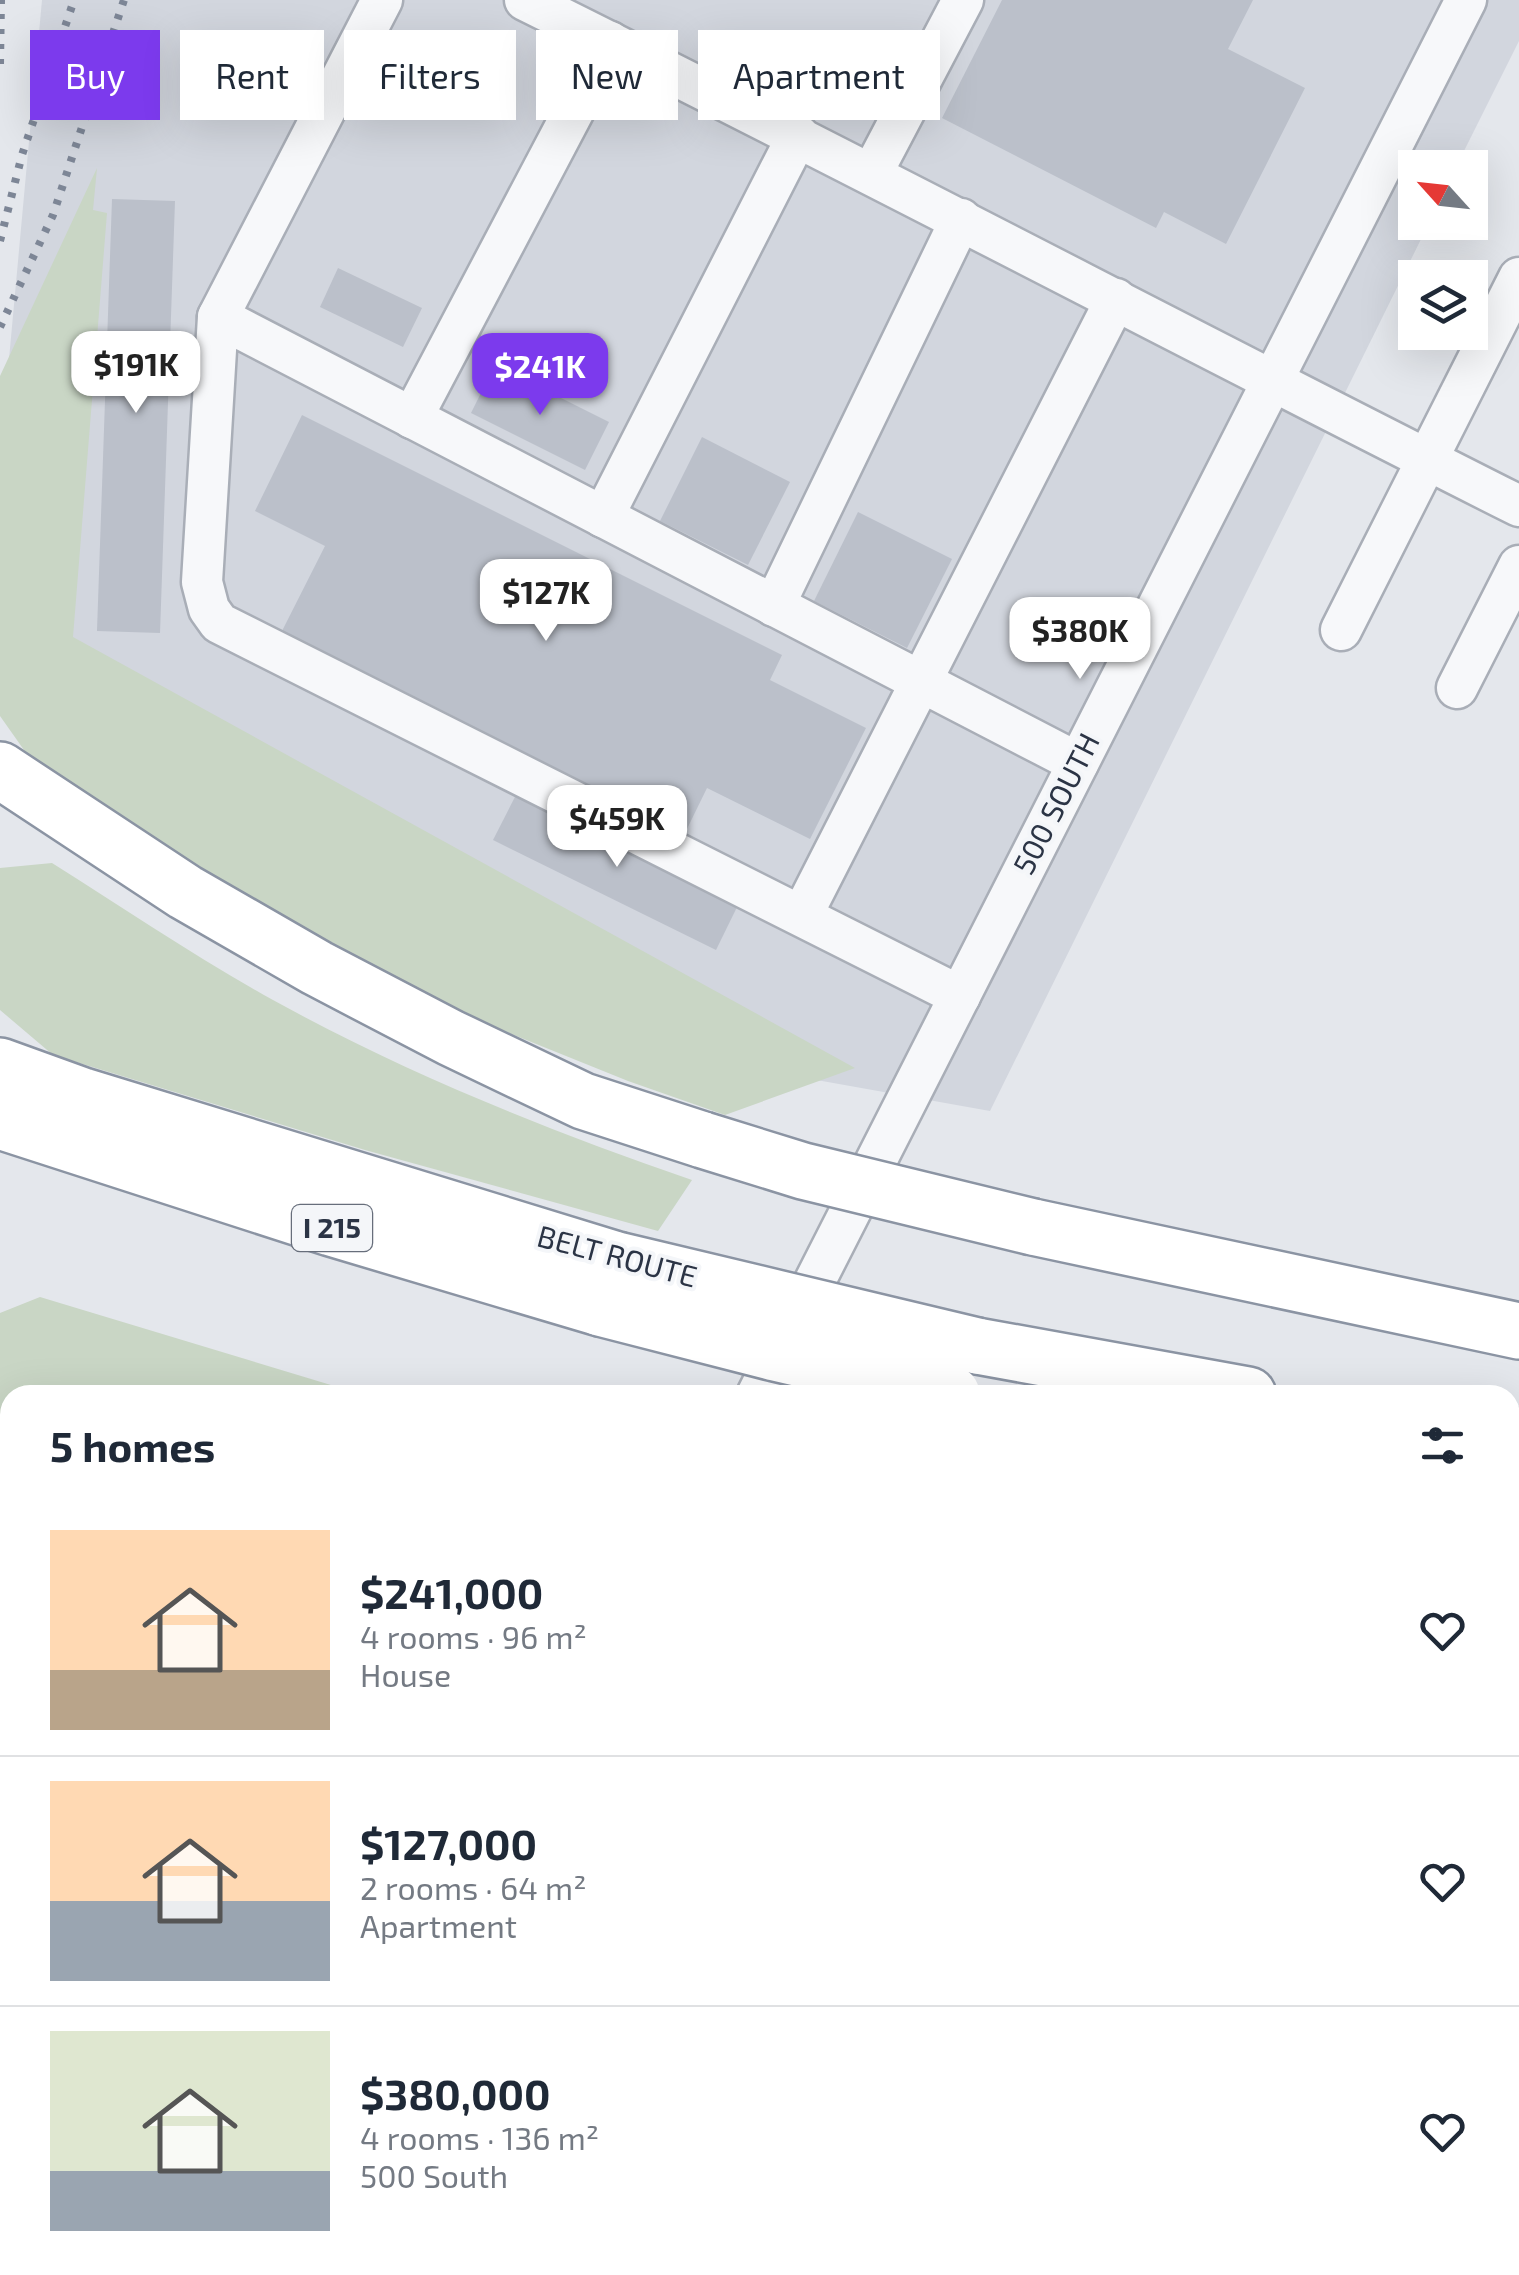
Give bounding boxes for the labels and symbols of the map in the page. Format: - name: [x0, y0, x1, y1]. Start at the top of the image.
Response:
- north arrow: [1398, 150, 1488, 240]
- pin: $191K: [66, 331, 206, 416]
- pin: $241K: [470, 333, 610, 418]
- pin: $127K: [476, 559, 616, 644]
- pin: $380K: [1010, 597, 1150, 682]
- street label: 500 SOUTH: [1004, 727, 1106, 880]
- pin: $459K: [547, 785, 687, 870]
- road number: I 215: [292, 1205, 372, 1251]
- street label: BELT ROUTE: [534, 1216, 701, 1294]

